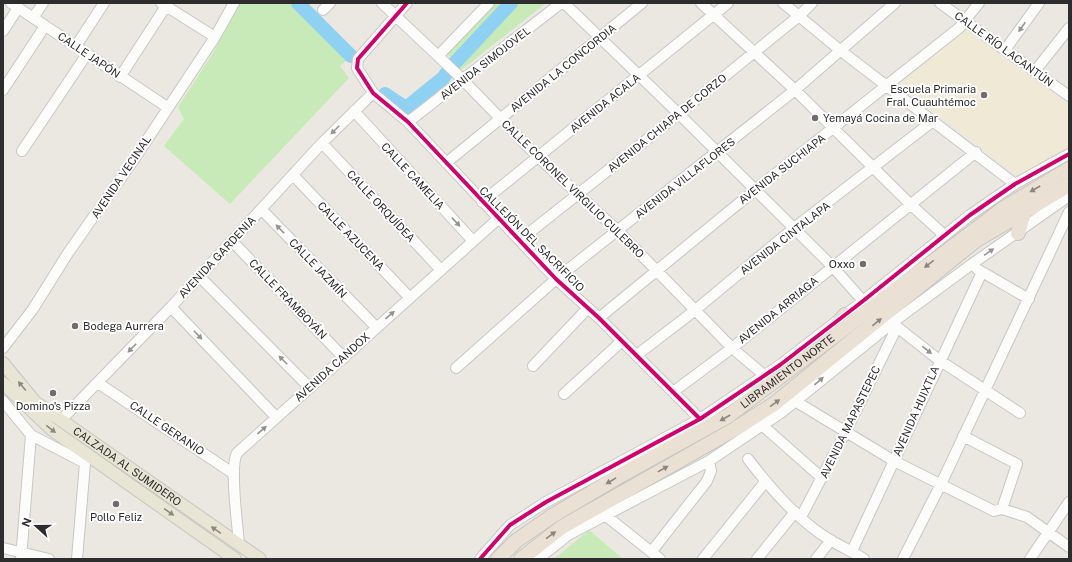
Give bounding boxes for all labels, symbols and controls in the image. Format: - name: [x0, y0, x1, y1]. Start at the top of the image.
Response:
- street label: CALLE RÍO LACANTÚN: [952, 8, 1056, 89]
- street label: AVENIDA LA CONCORDIA: [508, 21, 618, 114]
- one-way arrow: [1018, 21, 1026, 32]
- street label: AVENIDA SIMOJOVEL: [438, 24, 532, 102]
- street label: CALLE JAPÓN: [56, 29, 123, 80]
- street label: AVENIDA ACALA: [567, 71, 643, 135]
- street label: AVENIDA CHIAPA DE CORZO: [605, 71, 729, 175]
- place label: Escuela Primaria Fral. Cuauhtémoc: [886, 83, 976, 108]
- marker: Escuela Primaria Fral. Cuauhtémoc: [979, 90, 989, 100]
- place label: Yemayá Cocina de Mar: [823, 112, 938, 124]
- marker: Yemayá Cocina de Mar: [810, 113, 820, 123]
- street label: CALLE CORONEL VIRGILIO CULEBRO: [499, 118, 647, 260]
- one-way arrow: [330, 125, 340, 135]
- street label: AVENIDA SUCHIAPA: [736, 131, 828, 206]
- street label: AVENIDA VECINAL: [89, 133, 153, 221]
- street label: AVENIDA VILLAFLORES: [633, 135, 737, 221]
- street label: CALLE CAMELIA: [379, 140, 447, 212]
- street label: CALLE ORQUÍDEA: [345, 167, 418, 245]
- street label: CALLEJÓN DEL SACRIFICIO: [477, 183, 588, 294]
- one-way arrow: [1029, 186, 1041, 193]
- street label: CALLE AZUCENA: [315, 199, 387, 273]
- street label: AVENIDA CINTALAPA: [738, 199, 833, 277]
- street label: AVENIDA GARDENIA: [176, 214, 258, 300]
- one-way arrow: [451, 217, 461, 227]
- one-way arrow: [275, 224, 285, 234]
- street label: CALLE JAZMÍN: [287, 235, 350, 300]
- one-way arrow: [984, 248, 994, 256]
- street label: CALLE FRAMBOYÁN: [247, 256, 330, 341]
- place label: Oxxo: [829, 258, 855, 270]
- marker: Oxxo: [858, 259, 868, 269]
- one-way arrow: [924, 260, 935, 268]
- street label: AVENIDA ARRIAGA: [736, 274, 820, 346]
- one-way arrow: [385, 311, 395, 320]
- one-way arrow: [871, 317, 882, 326]
- place label: Bodega Aurrera: [83, 320, 164, 332]
- marker: Bodega Aurrera: [70, 321, 80, 331]
- one-way arrow: [193, 330, 202, 340]
- street label: AVENIDA CANDOX: [292, 330, 372, 404]
- street label: LIBRAMIENTO NORTE: [738, 332, 837, 411]
- one-way arrow: [127, 343, 137, 353]
- one-way arrow: [921, 346, 932, 354]
- one-way arrow: [278, 355, 288, 365]
- street label: AVENIDA MAPASTEPEC: [818, 364, 882, 480]
- street label: AVENIDA HUIXTLA: [891, 364, 941, 458]
- one-way arrow: [813, 377, 824, 386]
- one-way arrow: [18, 381, 27, 391]
- marker: Domino's Pizza: [48, 388, 58, 398]
- street label: CALLE GERANIO: [128, 399, 206, 457]
- one-way arrow: [770, 399, 780, 407]
- place label: Domino's Pizza: [16, 400, 90, 412]
- one-way arrow: [719, 414, 731, 421]
- one-way arrow: [46, 425, 57, 433]
- street label: CALZADA AL SUMIDERO: [71, 425, 184, 508]
- one-way arrow: [256, 425, 267, 434]
- one-way arrow: [657, 466, 669, 472]
- one-way arrow: [605, 477, 617, 484]
- marker: Pollo Feliz: [111, 499, 121, 509]
- north arrow: [16, 506, 56, 546]
- one-way arrow: [164, 508, 174, 516]
- place label: Pollo Feliz: [90, 511, 142, 523]
- text: N: [20, 516, 34, 529]
- one-way arrow: [211, 525, 222, 534]
- one-way arrow: [546, 531, 557, 539]

